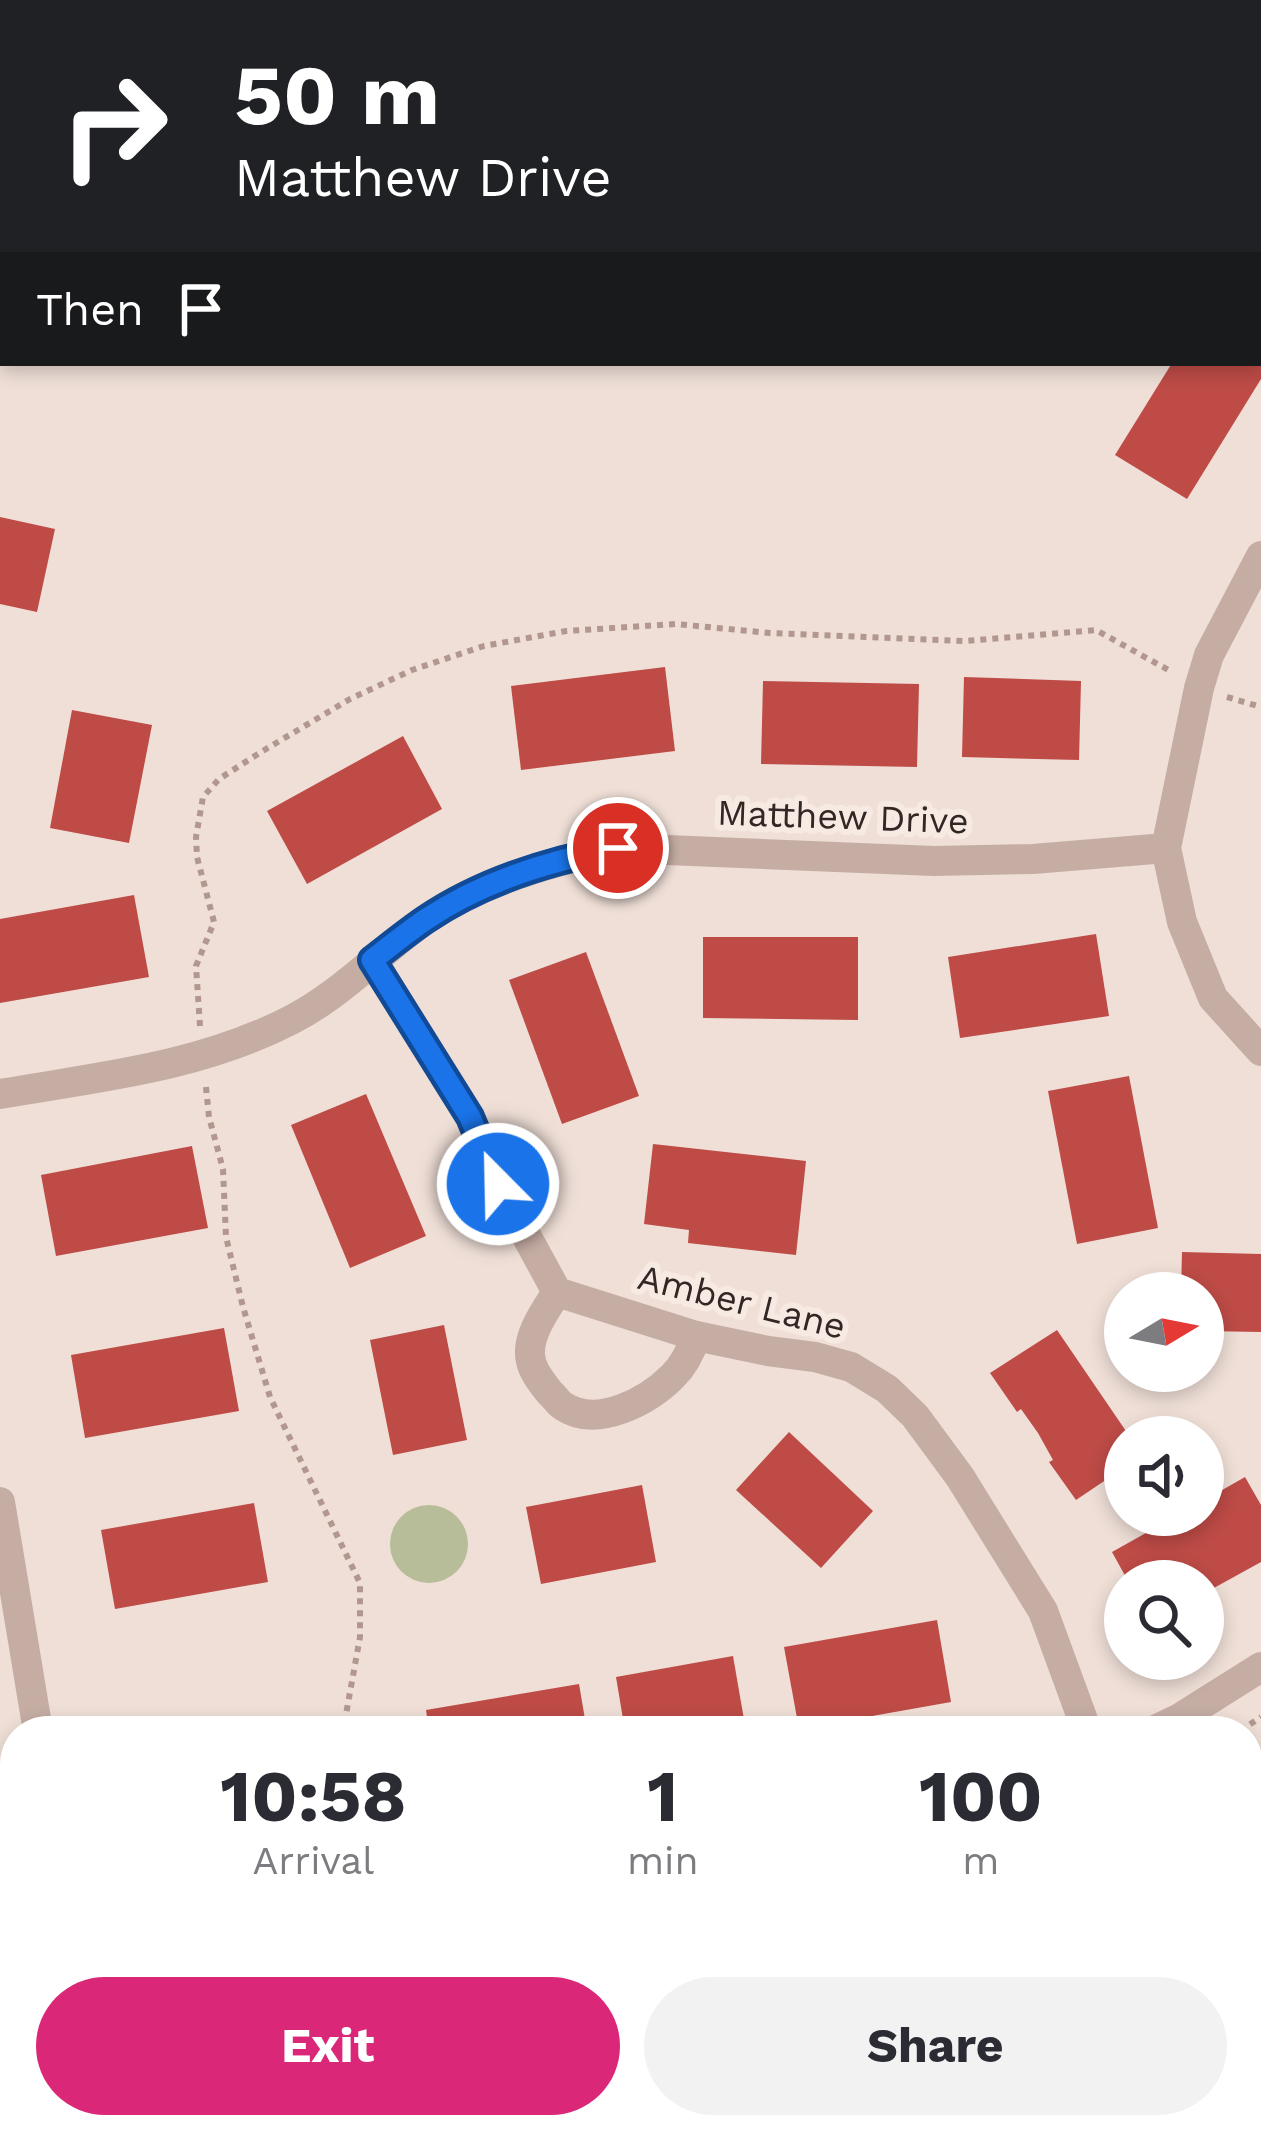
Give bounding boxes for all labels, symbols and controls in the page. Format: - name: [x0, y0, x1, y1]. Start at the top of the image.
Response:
- text: 50 m: [234, 46, 440, 144]
- icon: right: [36, 48, 192, 204]
- text: Matthew Drive: [234, 146, 612, 209]
- icon: arrive: [168, 276, 234, 342]
- text: Then: [36, 283, 144, 336]
- street label: Matthew Drive: [716, 792, 970, 842]
- pin: [567, 797, 669, 899]
- icon: arrive: [585, 815, 651, 881]
- position arrow: [435, 1121, 561, 1247]
- street label: Amber Lane: [634, 1256, 850, 1348]
- north arrow: [1104, 1272, 1224, 1392]
- map controls: [1104, 1272, 1224, 1680]
- button: sound: [1104, 1416, 1224, 1536]
- button: search: [1104, 1560, 1224, 1680]
- text: 10:58: [220, 1754, 407, 1838]
- text: 1: [647, 1754, 678, 1838]
- text: 100: [919, 1754, 1043, 1838]
- text: Arrival: [253, 1838, 374, 1883]
- text: min: [627, 1838, 699, 1883]
- text: m: [962, 1838, 999, 1883]
- button: Exit: [36, 1977, 620, 2115]
- button: Share: [644, 1977, 1227, 2115]

